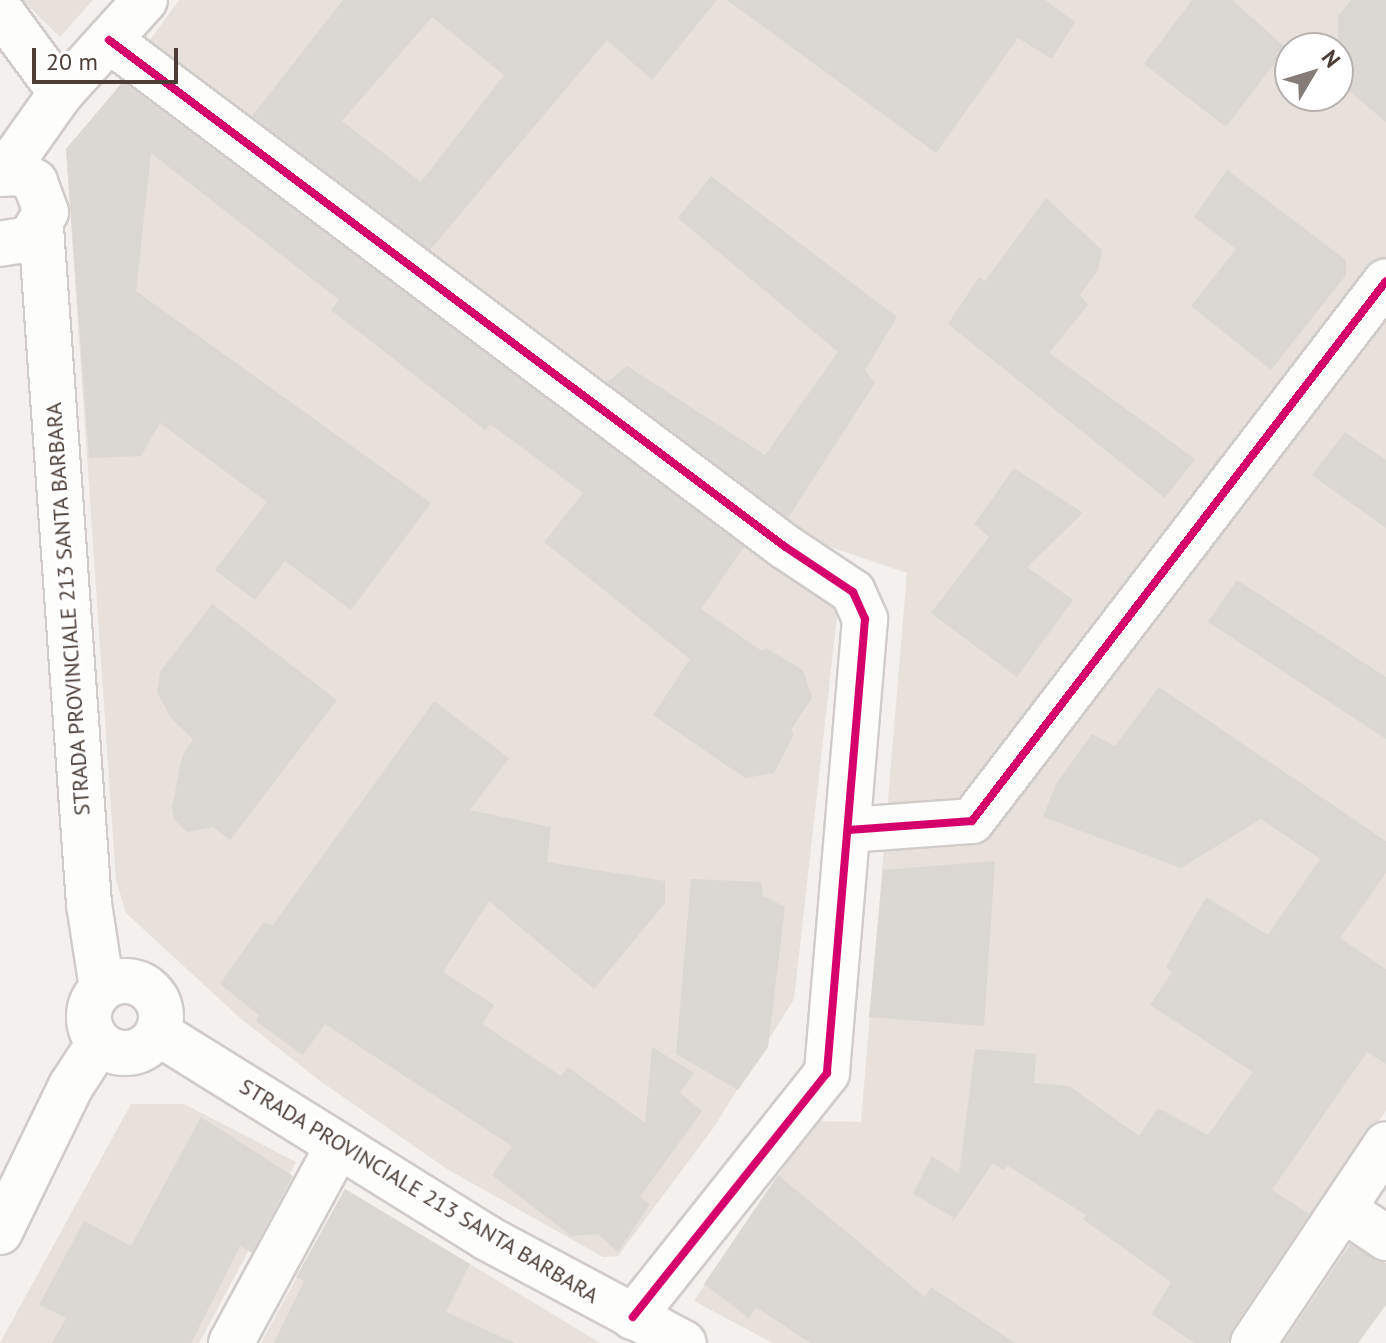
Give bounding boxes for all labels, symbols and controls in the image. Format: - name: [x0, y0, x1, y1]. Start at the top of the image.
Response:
- scale bar: [36, 32, 182, 82]
- north arrow: [1274, 32, 1354, 112]
- text: N: [1316, 44, 1347, 73]
- text: 20 m: [46, 46, 98, 77]
- street label: STRADA PROVINCIALE 213 SANTA BARBARA: [40, 401, 96, 817]
- street label: STRADA PROVINCIALE 213 SANTA BARBARA: [234, 1073, 604, 1309]

